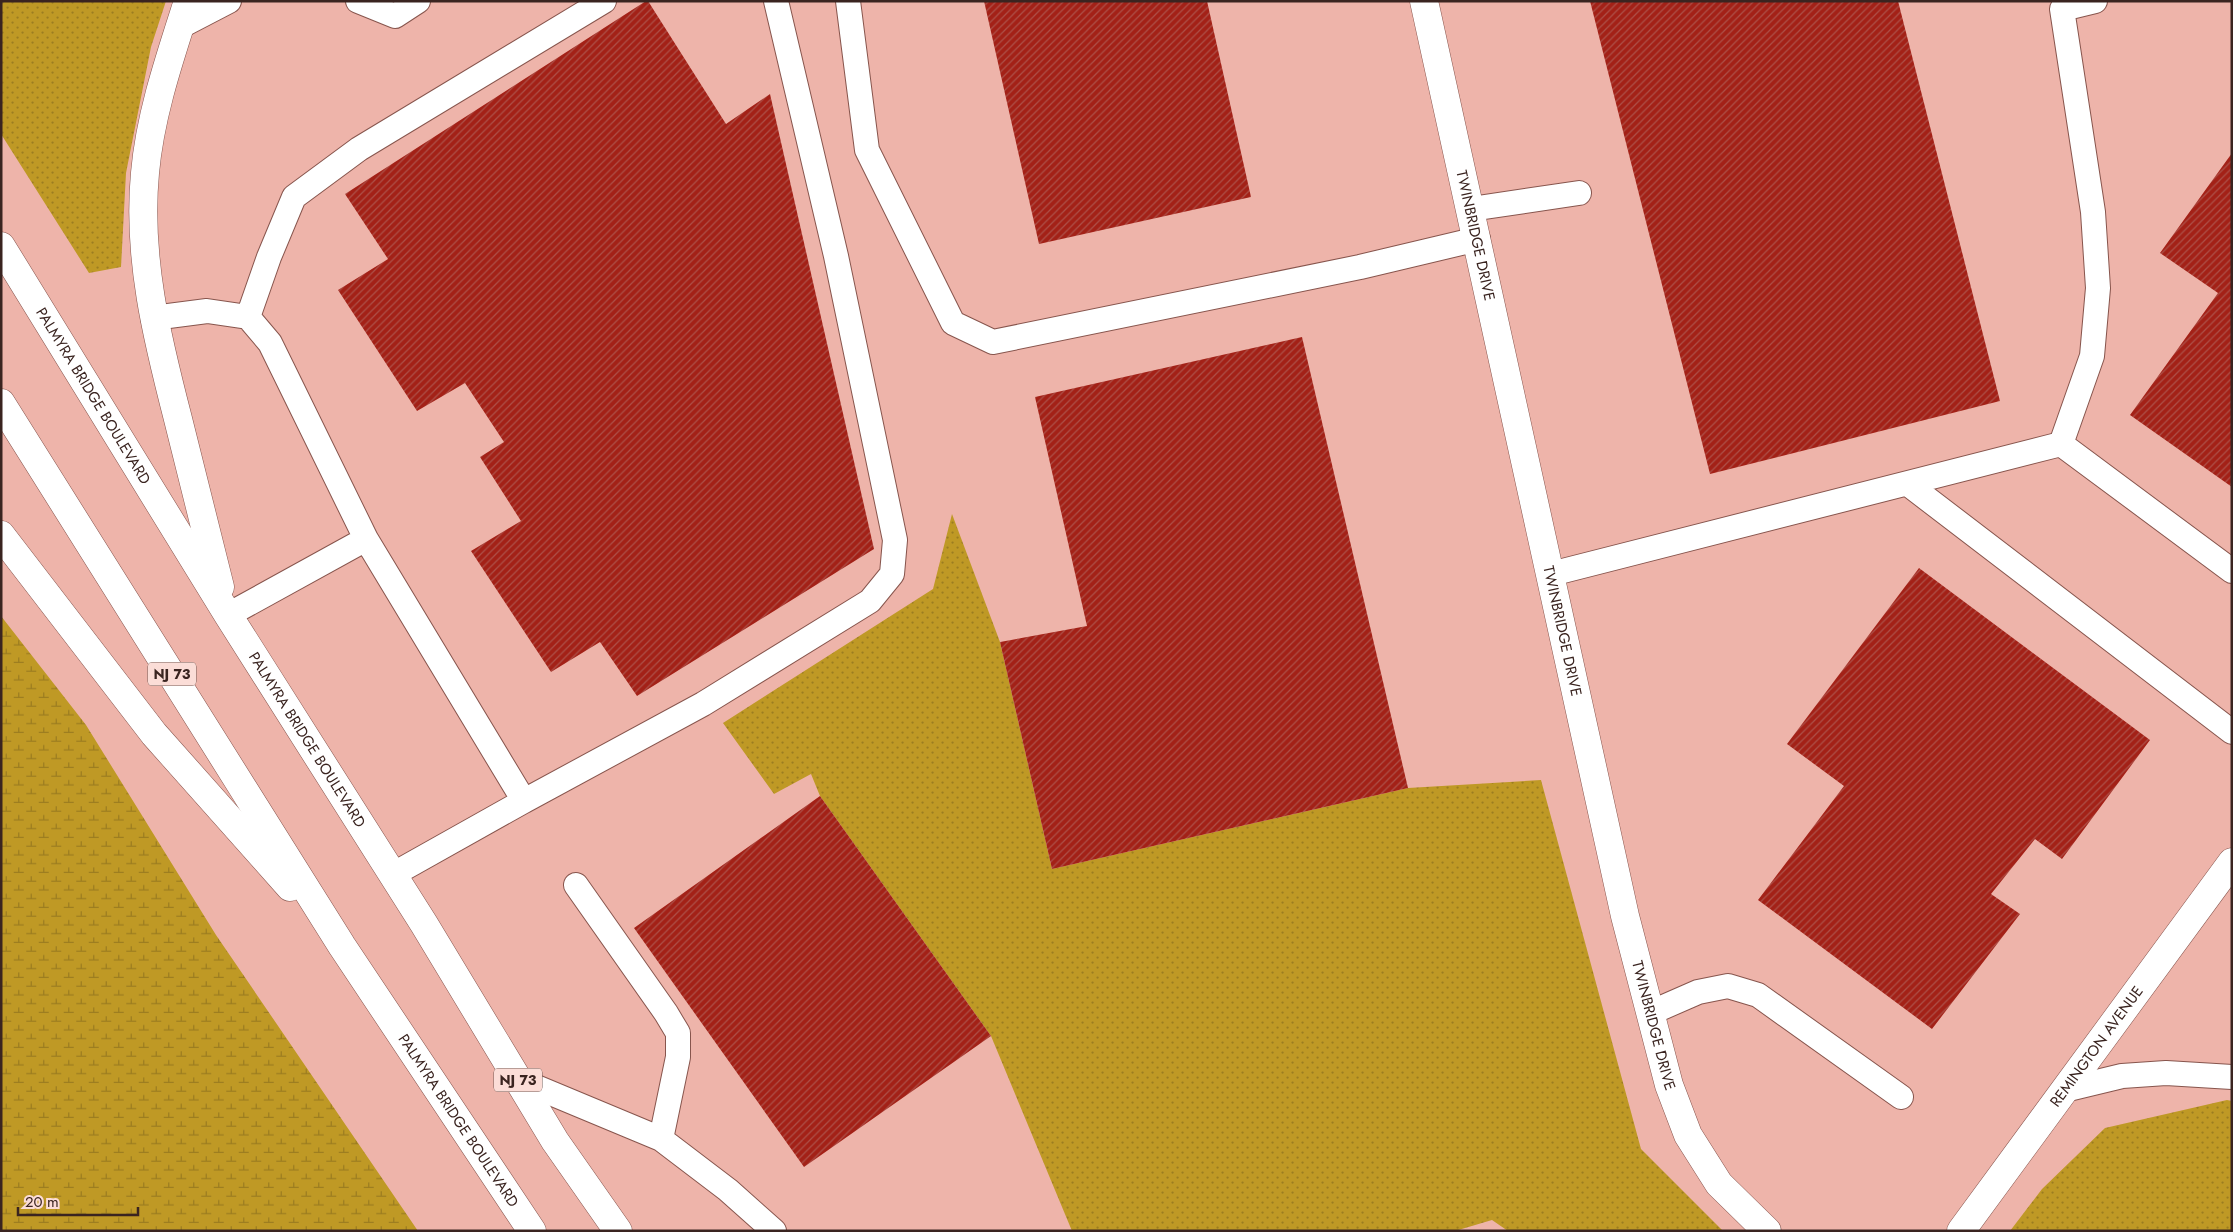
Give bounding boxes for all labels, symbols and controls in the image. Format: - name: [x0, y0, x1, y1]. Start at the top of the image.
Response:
- street label: TWINBRIDGE DRIVE: [1450, 168, 1501, 303]
- street label: PALMYRA BRIDGE BOULEVARD: [30, 303, 156, 489]
- street label: TWINBRIDGE DRIVE: [1537, 564, 1587, 698]
- street label: PALMYRA BRIDGE BOULEVARD: [243, 648, 371, 832]
- road number: NJ 73: [148, 662, 196, 686]
- street label: TWINBRIDGE DRIVE: [1626, 958, 1681, 1094]
- street label: REMINGTON AVENUE: [2045, 981, 2148, 1112]
- street label: PALMYRA BRIDGE BOULEVARD: [393, 1030, 524, 1212]
- road number: NJ 73: [494, 1068, 542, 1092]
- scale bar: [18, 1184, 138, 1216]
- text: 20 m: [25, 1191, 59, 1213]

